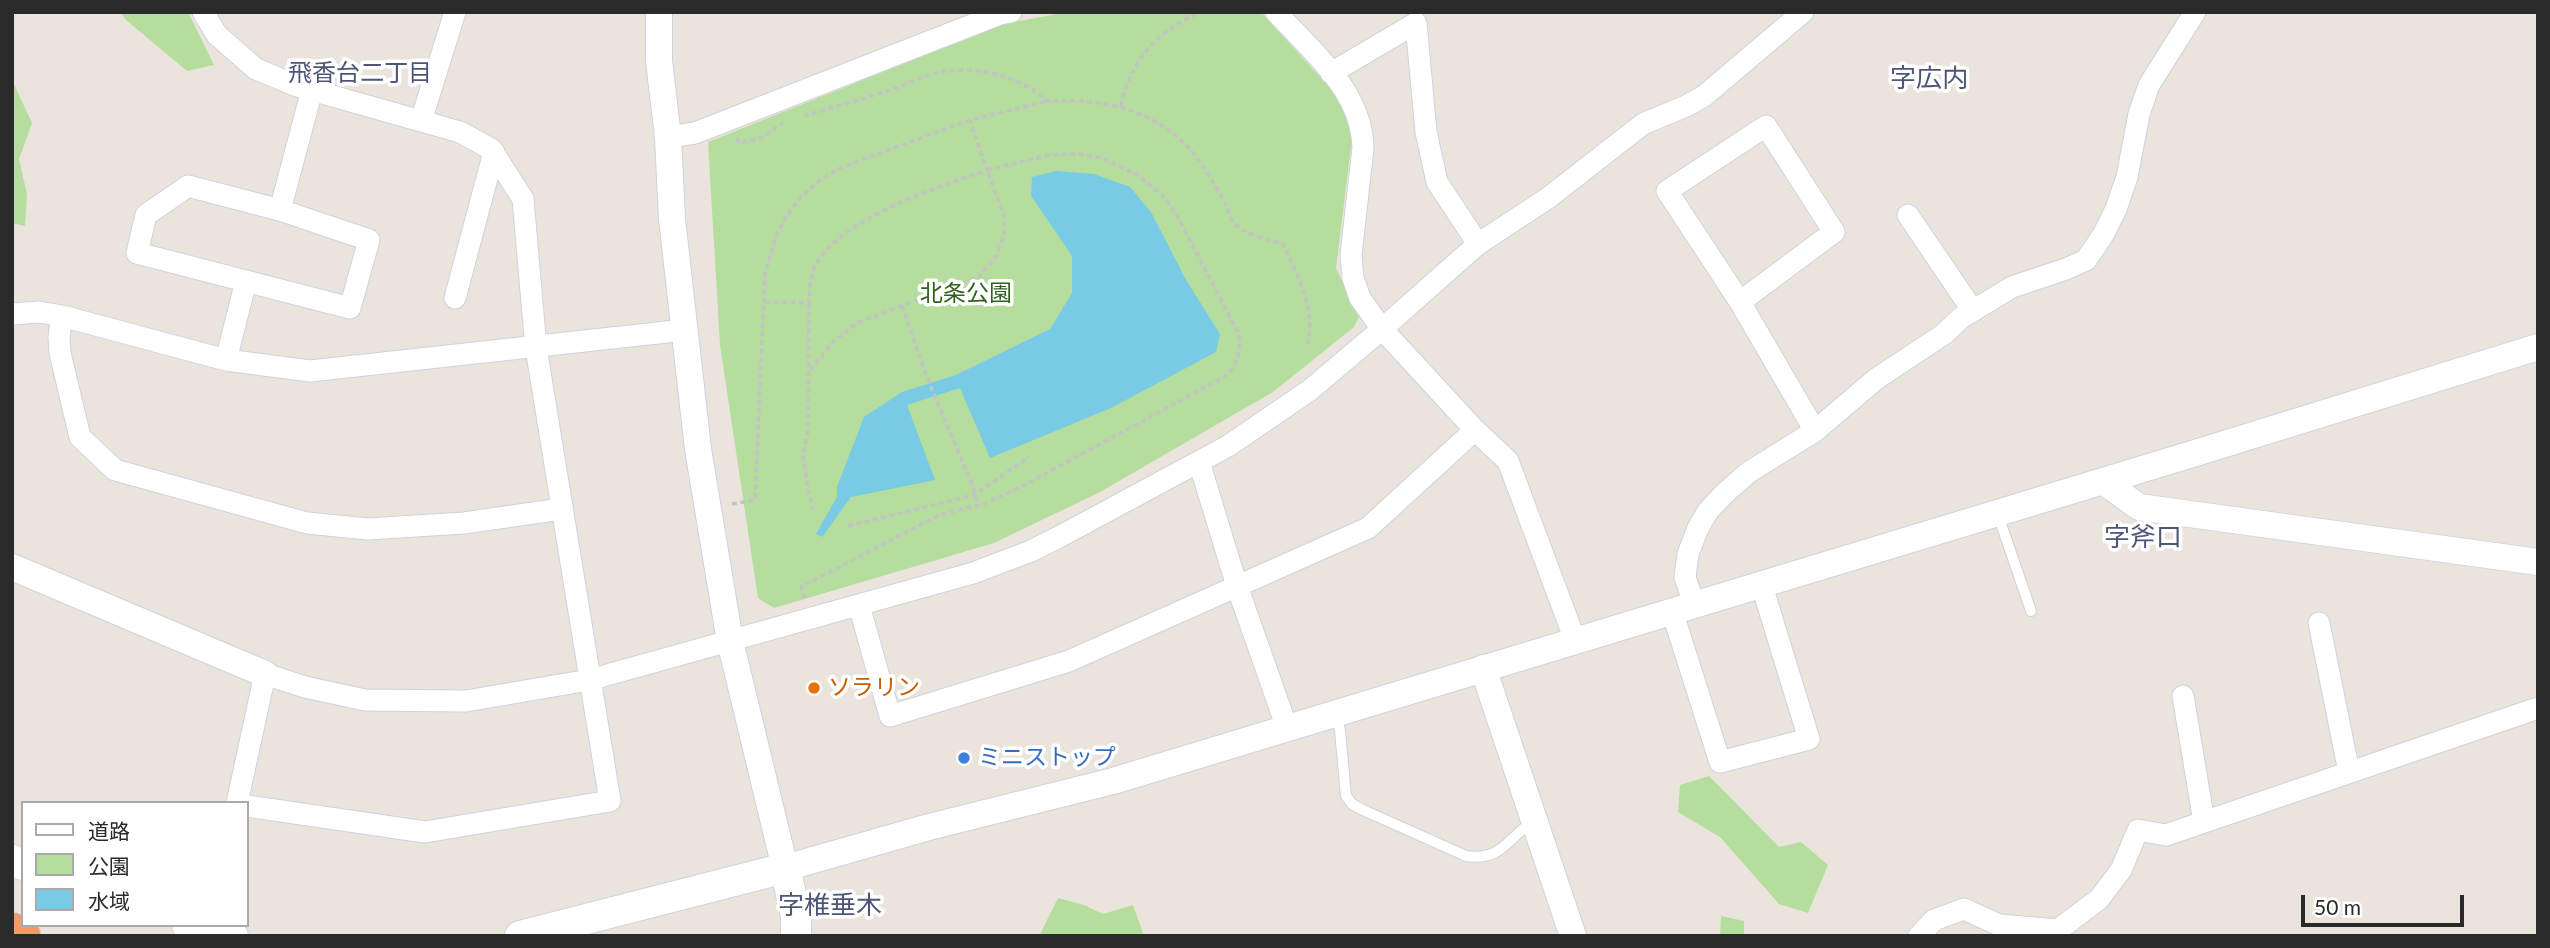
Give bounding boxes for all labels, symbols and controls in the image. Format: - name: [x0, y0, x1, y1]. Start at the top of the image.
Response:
- district label: 飛香台二丁目: [288, 59, 432, 87]
- district label: 字広内: [1890, 63, 1968, 95]
- park label: 北条公園: [920, 280, 1012, 308]
- district label: 字斧口: [2104, 522, 2182, 554]
- place label: ソラリン: [828, 674, 920, 702]
- marker: ソラリン: [806, 680, 822, 696]
- place label: ミニストップ: [978, 744, 1116, 772]
- marker: ミニストップ: [956, 750, 972, 766]
- legend: [21, 801, 248, 927]
- text: 道路: [88, 818, 130, 843]
- text: 公園: [88, 853, 130, 878]
- scale bar: [2305, 881, 2468, 925]
- text: 水域: [88, 888, 130, 913]
- district label: 字椎垂木: [778, 890, 882, 922]
- text: 50 m: [2314, 894, 2361, 919]

